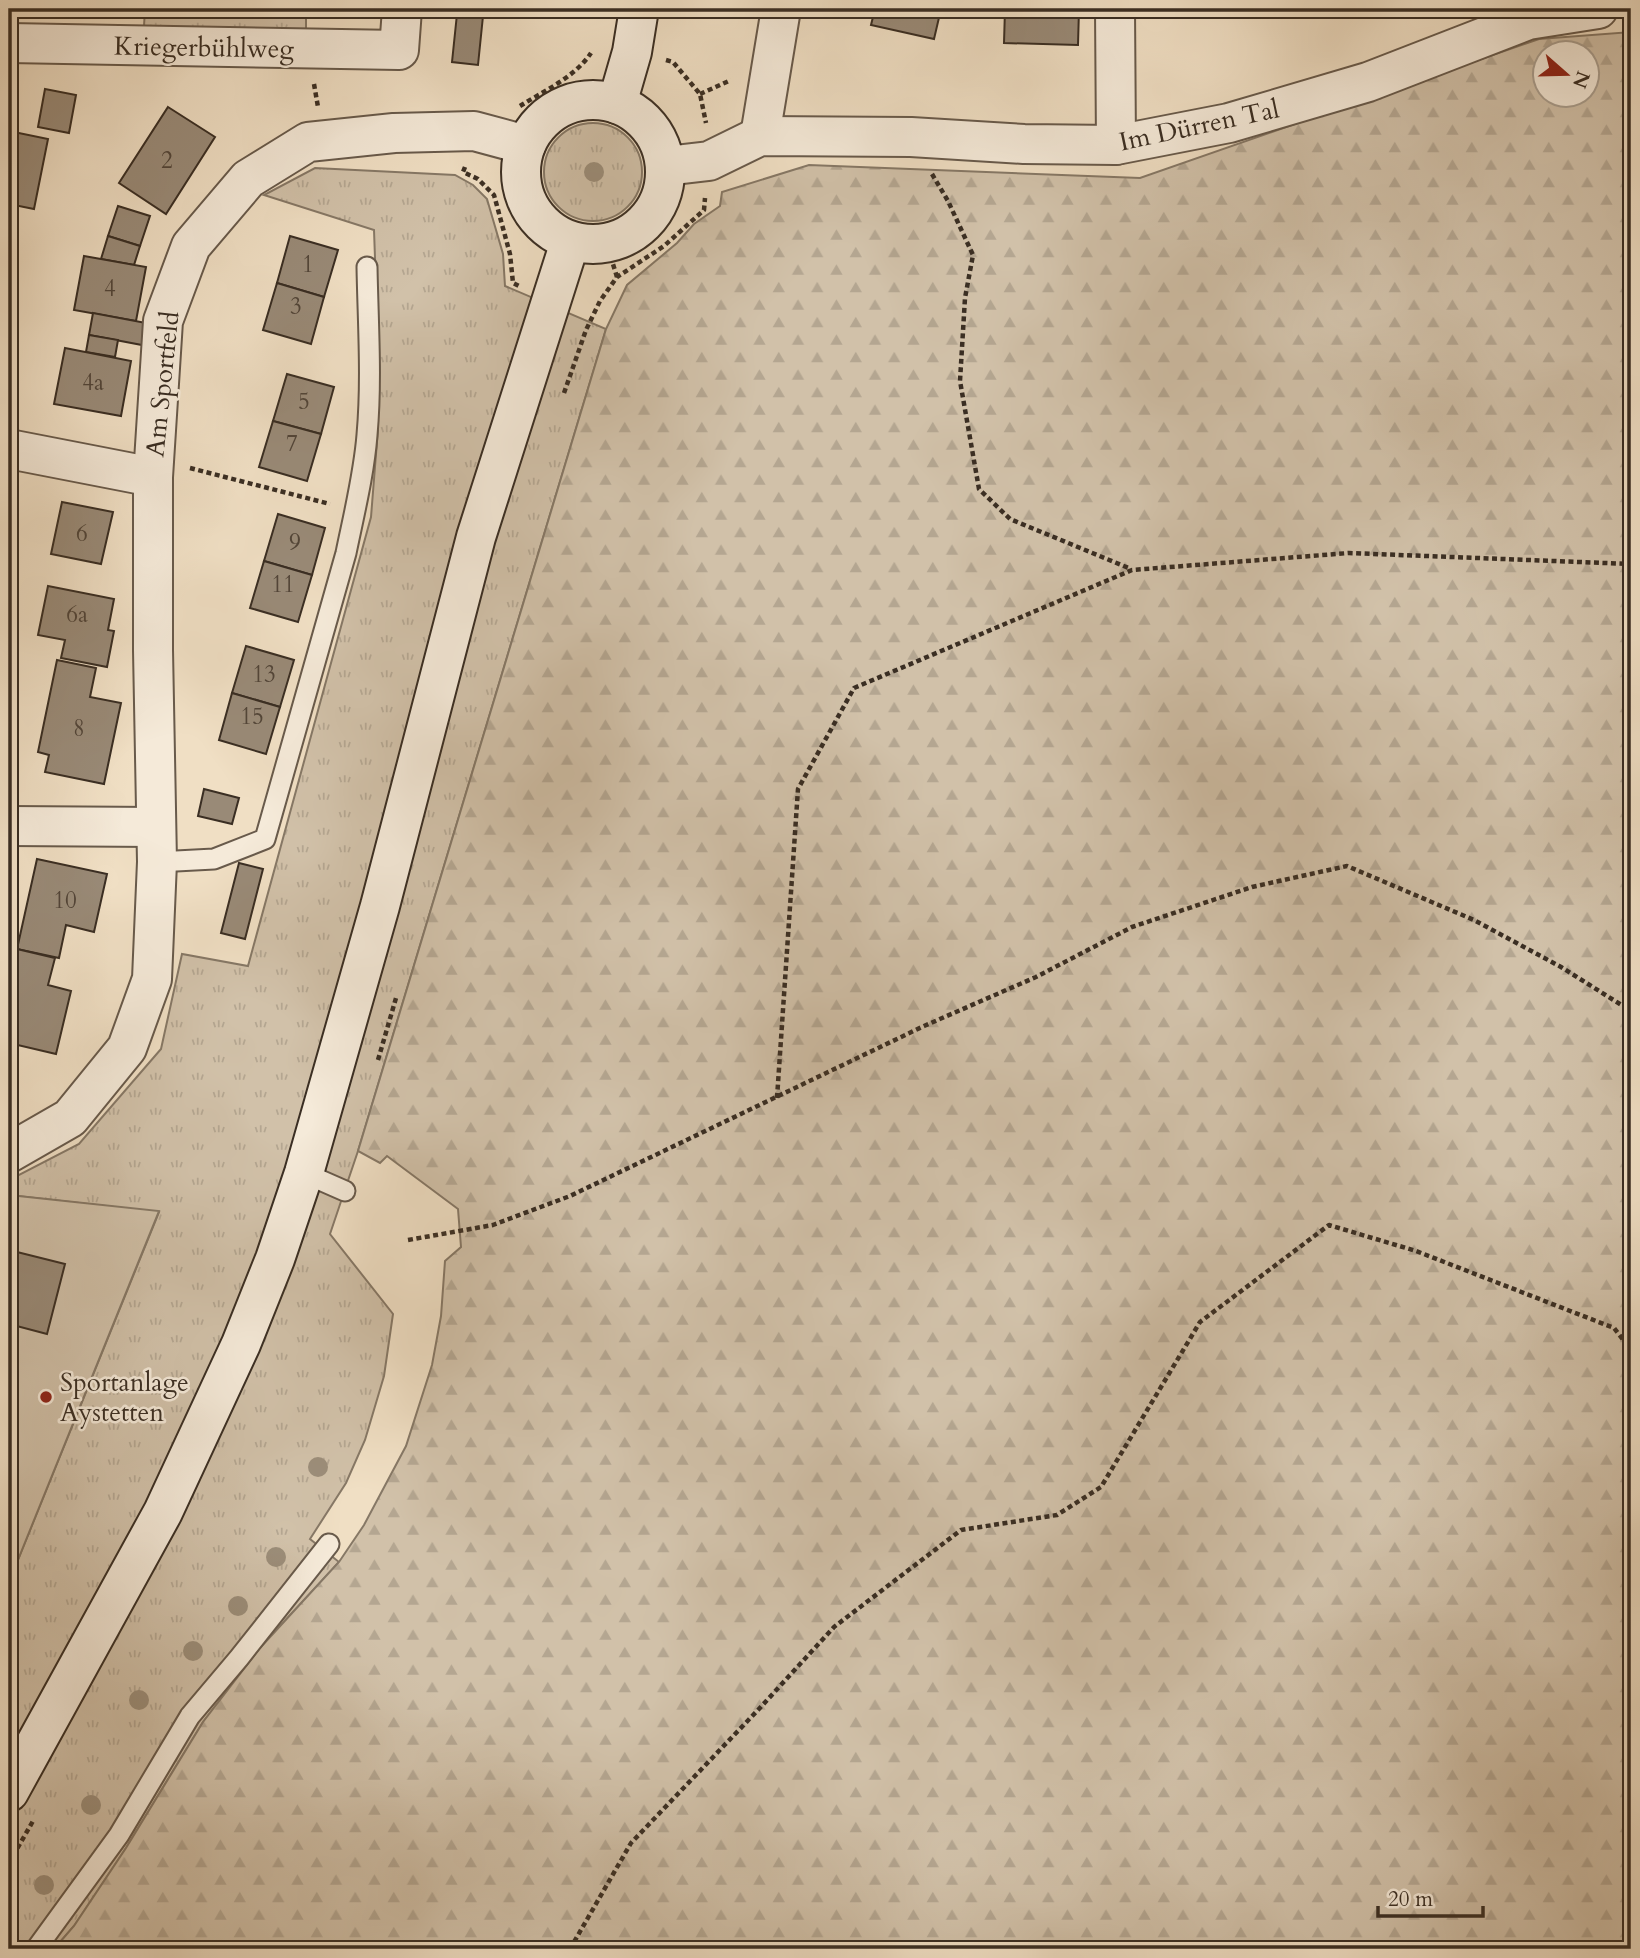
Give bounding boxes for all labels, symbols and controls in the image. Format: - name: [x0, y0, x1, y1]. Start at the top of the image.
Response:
- street label: Kriegerbühlweg: [114, 28, 295, 67]
- north arrow: [1532, 38, 1602, 108]
- text: N: [1566, 67, 1596, 92]
- street label: Im Dürren Tal: [1116, 91, 1283, 160]
- house number: 2: [161, 145, 173, 176]
- house number: 1: [302, 249, 314, 280]
- house number: 4: [104, 273, 116, 304]
- house number: 3: [290, 291, 302, 322]
- street label: Am Sportfeld: [137, 309, 188, 459]
- house number: 4a: [82, 367, 104, 398]
- house number: 5: [298, 386, 310, 417]
- house number: 7: [286, 428, 298, 459]
- house number: 6: [76, 518, 88, 549]
- house number: 9: [289, 527, 301, 558]
- house number: 11: [271, 569, 295, 600]
- house number: 6a: [66, 599, 88, 630]
- house number: 13: [252, 659, 276, 690]
- house number: 15: [240, 701, 264, 732]
- house number: 8: [73, 713, 85, 744]
- house number: 10: [53, 885, 77, 916]
- place label: Sportanlage Aystetten: [60, 1365, 189, 1430]
- marker: Sportanlage Aystetten: [38, 1389, 54, 1405]
- scale bar: [1378, 1874, 1482, 1918]
- text: 20 m: [1388, 1885, 1433, 1914]

